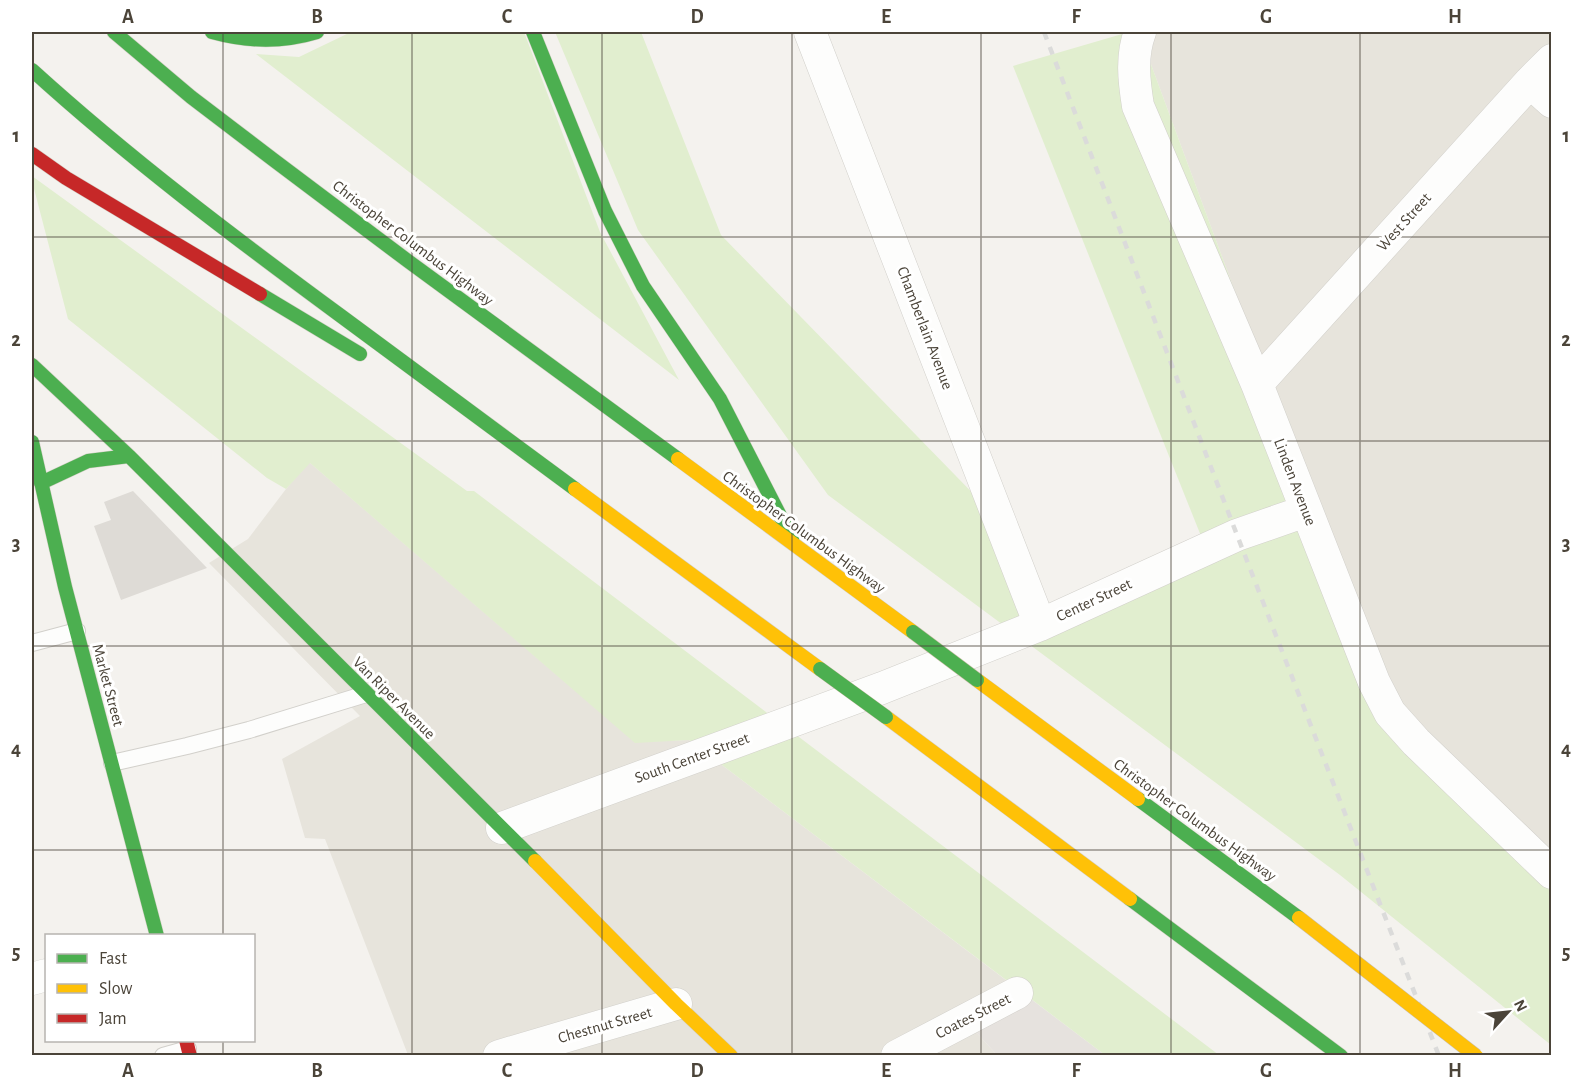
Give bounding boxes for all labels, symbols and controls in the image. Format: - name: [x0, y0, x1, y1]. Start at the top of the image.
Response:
- text: A: [122, 7, 134, 27]
- text: B: [311, 7, 323, 27]
- text: C: [502, 7, 513, 27]
- text: D: [690, 7, 704, 27]
- text: E: [881, 7, 891, 27]
- text: F: [1071, 7, 1081, 27]
- text: G: [1260, 7, 1272, 27]
- text: H: [1448, 7, 1462, 27]
- text: 1: [12, 126, 20, 146]
- text: 1: [1562, 126, 1570, 146]
- street label: Christopher Columbus Highway: [329, 177, 496, 309]
- street label: West Street: [1374, 190, 1434, 254]
- street label: Chamberlain Avenue: [894, 264, 956, 392]
- text: 2: [11, 330, 21, 350]
- text: 2: [1561, 330, 1571, 350]
- street label: Linden Avenue: [1271, 436, 1319, 528]
- street label: Christopher Columbus Highway: [719, 468, 888, 597]
- text: 3: [12, 534, 20, 554]
- text: 3: [1562, 534, 1570, 554]
- street label: Center Street: [1054, 576, 1134, 624]
- street label: Market Street: [89, 642, 127, 728]
- street label: Van Riper Avenue: [350, 654, 438, 742]
- street label: South Center Street: [633, 730, 751, 786]
- text: 4: [11, 739, 21, 759]
- text: 4: [1561, 739, 1571, 759]
- street label: Christopher Columbus Highway: [1110, 756, 1279, 885]
- legend: [45, 934, 255, 1042]
- text: 5: [12, 943, 20, 963]
- text: 5: [1562, 943, 1570, 963]
- text: Fast: [99, 950, 127, 968]
- text: Slow: [99, 980, 132, 998]
- north arrow: [1478, 982, 1538, 1042]
- street label: Coates Street: [933, 990, 1013, 1042]
- text: N: [1511, 997, 1530, 1014]
- street label: Chestnut Street: [556, 1004, 654, 1046]
- text: Jam: [99, 1010, 127, 1028]
- text: A: [122, 1061, 134, 1081]
- text: B: [311, 1061, 323, 1081]
- text: C: [502, 1061, 513, 1081]
- text: D: [690, 1061, 704, 1081]
- text: E: [881, 1061, 891, 1081]
- text: F: [1071, 1061, 1081, 1081]
- text: G: [1260, 1061, 1272, 1081]
- text: H: [1448, 1061, 1462, 1081]

